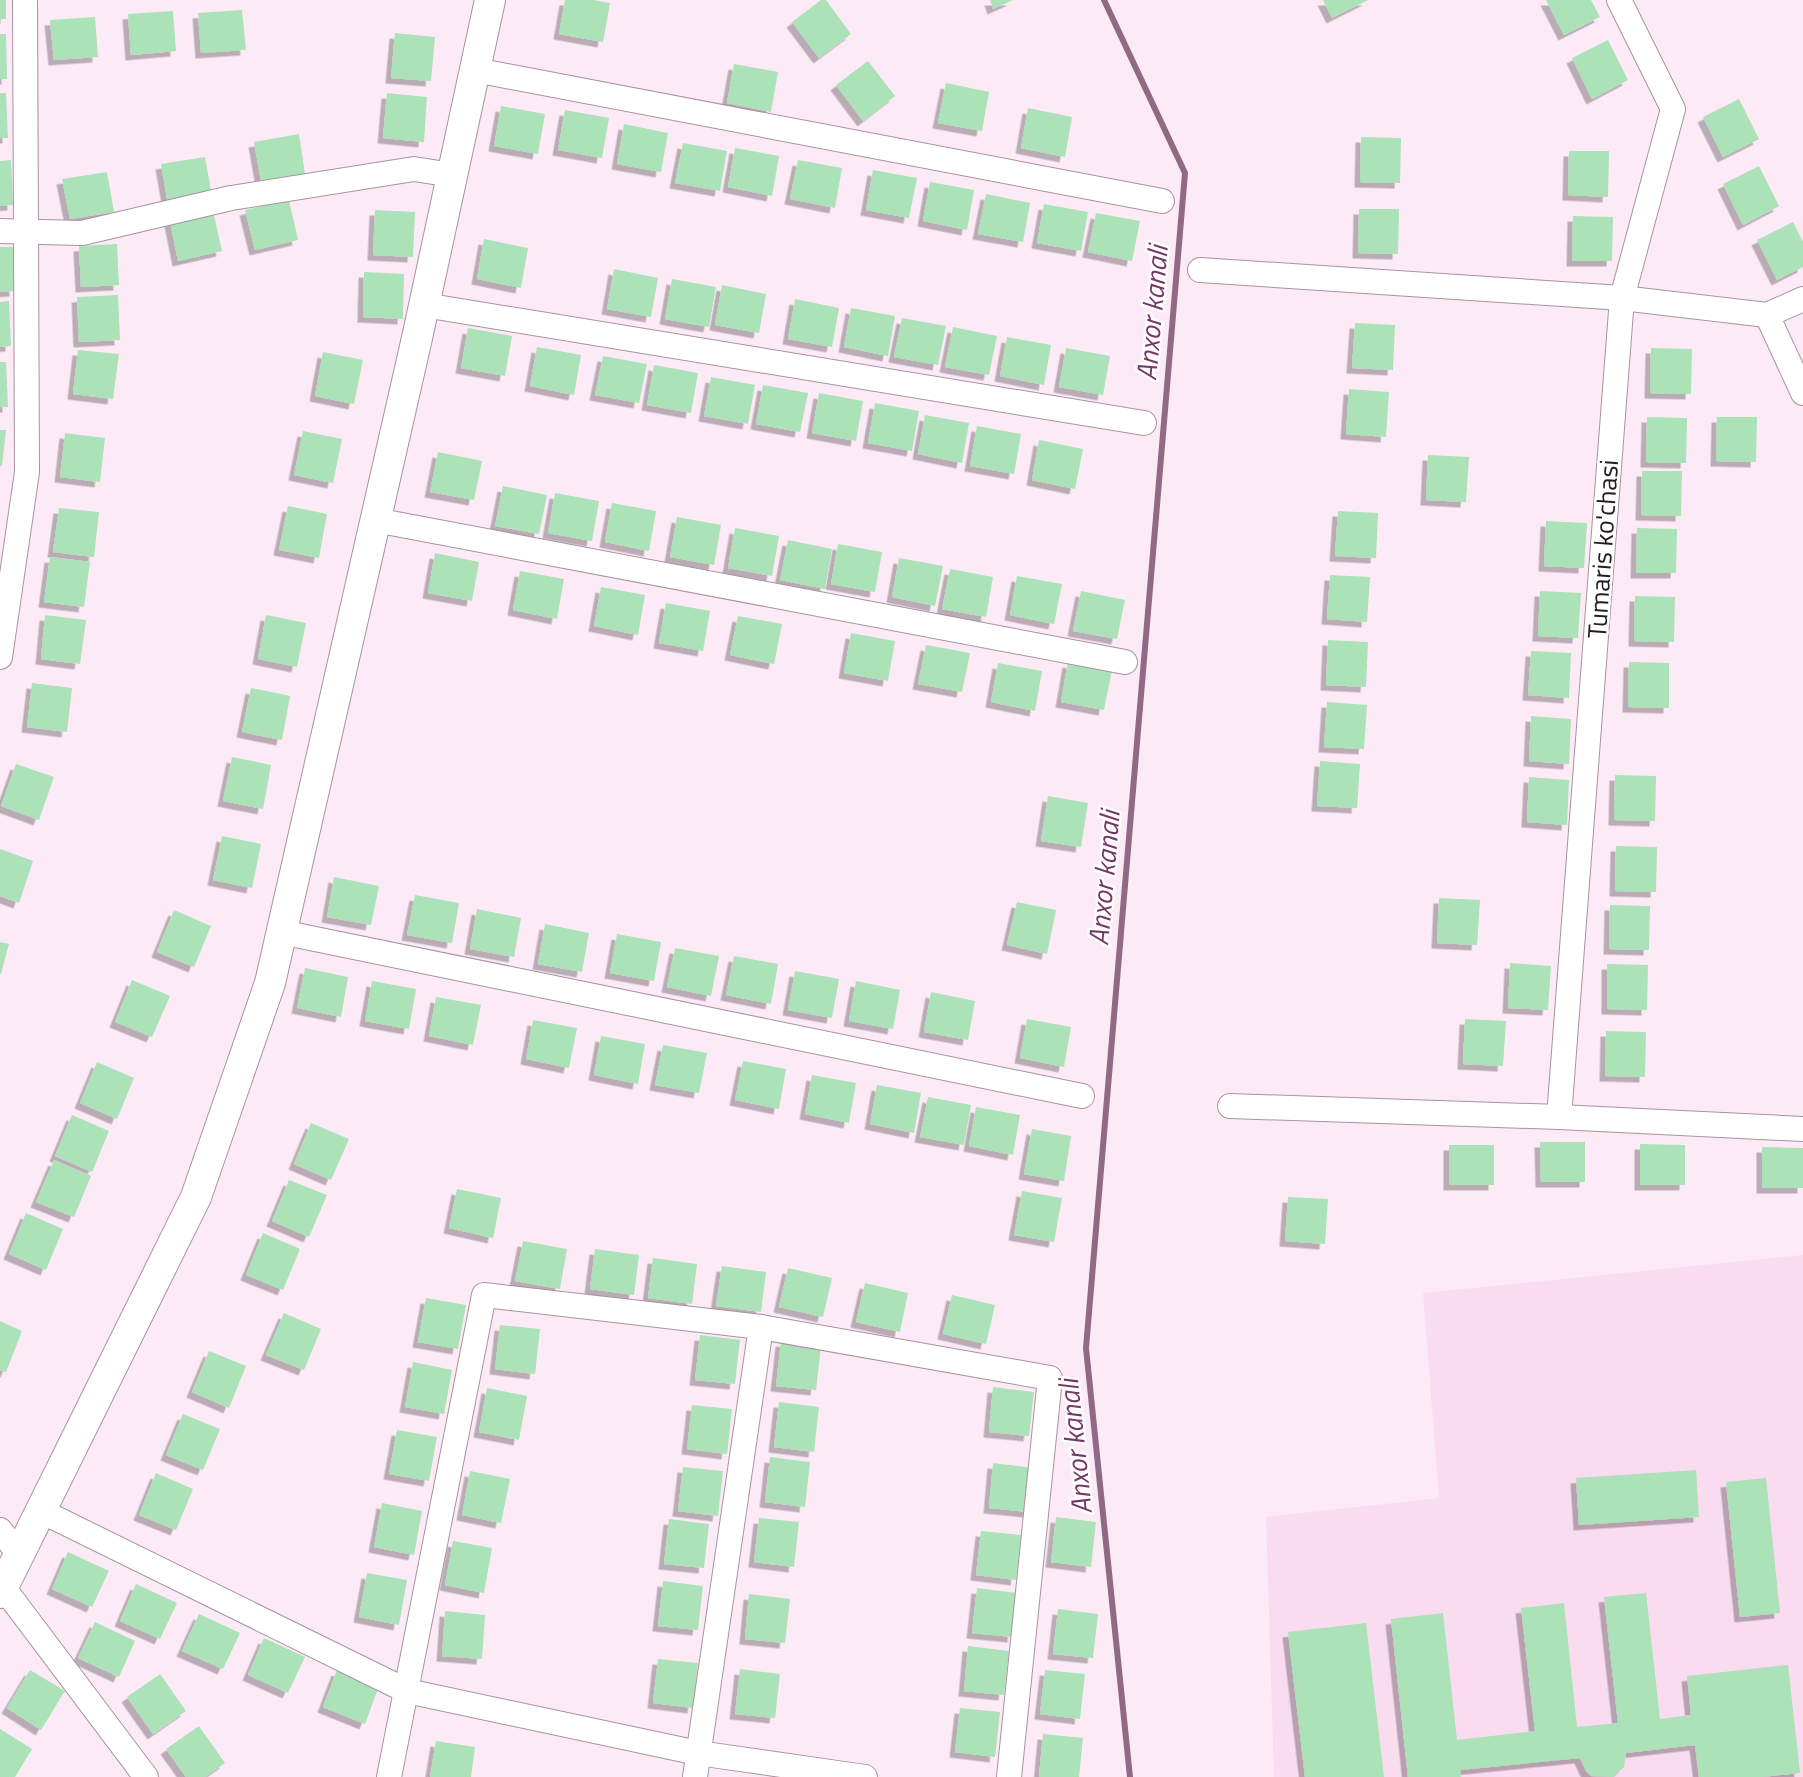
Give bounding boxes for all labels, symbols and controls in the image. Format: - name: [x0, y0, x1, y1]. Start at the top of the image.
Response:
- water label: Anxor kanali: [1124, 240, 1179, 382]
- street label: Tumaris ko'chasi: [1577, 458, 1628, 640]
- water label: Anxor kanali: [1076, 805, 1131, 947]
- water label: Anxor kanali: [1046, 1374, 1103, 1517]

